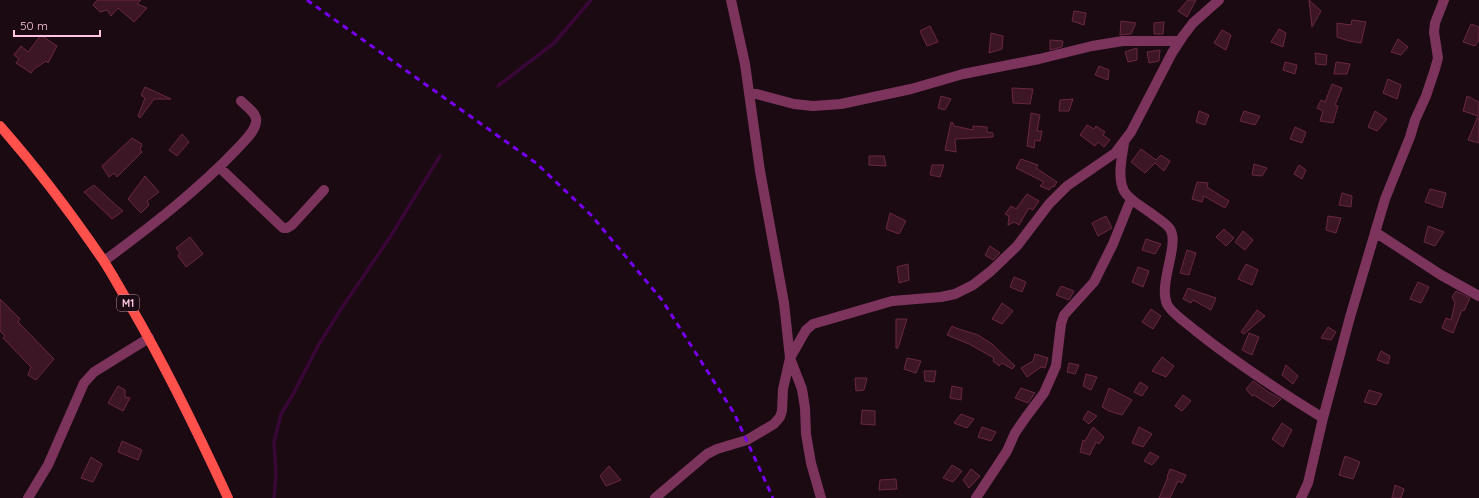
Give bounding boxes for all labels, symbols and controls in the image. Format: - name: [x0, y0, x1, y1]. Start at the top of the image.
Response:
- scale bar: [14, 12, 100, 38]
- text: 50 m: [20, 18, 48, 33]
- road number: M1: [117, 295, 139, 311]

